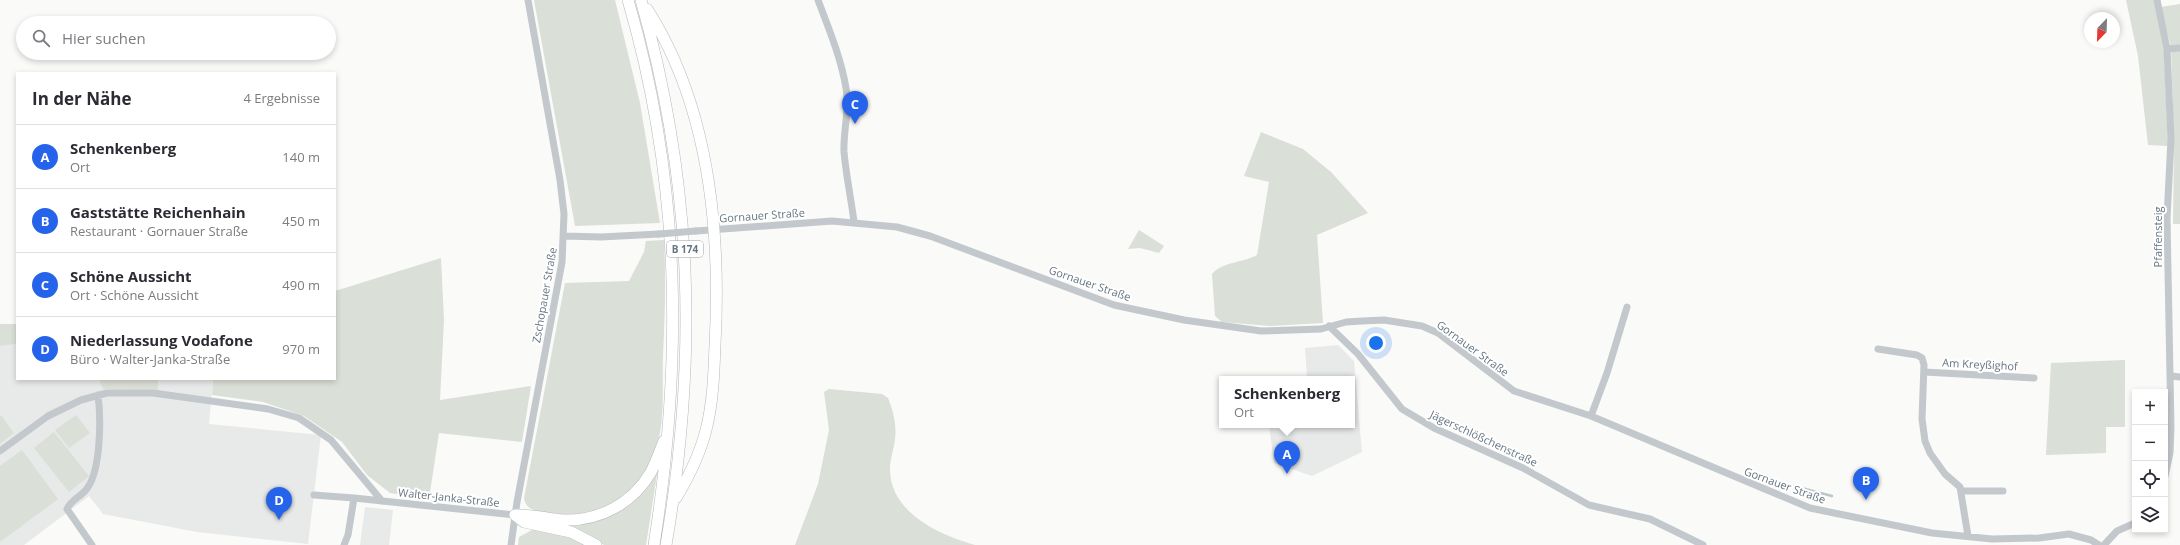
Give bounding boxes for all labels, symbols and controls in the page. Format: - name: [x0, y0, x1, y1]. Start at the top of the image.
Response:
- north arrow: [2084, 12, 2120, 48]
- search box: [16, 16, 336, 60]
- icon: search: [30, 27, 52, 49]
- text: Hier suchen: [62, 28, 146, 48]
- text: In der Nähe: [32, 87, 131, 110]
- text: 4 Ergebnisse: [243, 89, 320, 107]
- pin: C: [842, 91, 868, 124]
- text: Schenkenberg: [70, 138, 176, 158]
- text: A: [41, 148, 49, 166]
- text: 140 m: [282, 148, 320, 166]
- text: Ort: [70, 158, 90, 176]
- text: Gaststätte Reichenhain: [70, 202, 246, 222]
- street label: Gornauer Straße: [719, 205, 805, 225]
- street label: Pfaffensteig: [2150, 207, 2165, 267]
- text: B: [41, 212, 49, 230]
- text: 450 m: [282, 212, 320, 230]
- text: Restaurant · Gornauer Straße: [70, 222, 248, 240]
- road number: B 174: [667, 241, 703, 257]
- street label: Zschopauer Straße: [528, 246, 560, 344]
- street label: Gornauer Straße: [1047, 262, 1133, 304]
- text: Schöne Aussicht: [70, 266, 192, 286]
- text: C: [41, 276, 49, 294]
- text: 490 m: [282, 276, 320, 294]
- text: Ort · Schöne Aussicht: [70, 286, 199, 304]
- street label: Gornauer Straße: [1434, 317, 1512, 379]
- text: Niederlassung Vodafone: [70, 330, 253, 350]
- your location: [1366, 333, 1386, 353]
- text: D: [40, 340, 50, 358]
- text: 970 m: [282, 340, 320, 358]
- text: Büro · Walter-Janka-Straße: [70, 350, 230, 368]
- street label: Am Kreyßighof: [1942, 355, 2019, 374]
- popup: [1219, 376, 1355, 428]
- text: Schenkenberg: [1234, 383, 1340, 403]
- map controls: [2132, 389, 2168, 533]
- button: +: [2132, 389, 2168, 425]
- text: Ort: [1234, 403, 1254, 421]
- street label: Jägerschlößchenstraße: [1427, 406, 1540, 470]
- button: −: [2132, 425, 2168, 461]
- pin: A: [1274, 441, 1300, 474]
- button: locate: [2132, 461, 2168, 497]
- street label: Gornauer Straße: [1742, 463, 1828, 507]
- pin: B: [1853, 467, 1879, 500]
- street label: Walter-Janka-Straße: [397, 484, 501, 510]
- pin: D: [266, 487, 292, 520]
- button: layers: [2132, 497, 2168, 533]

